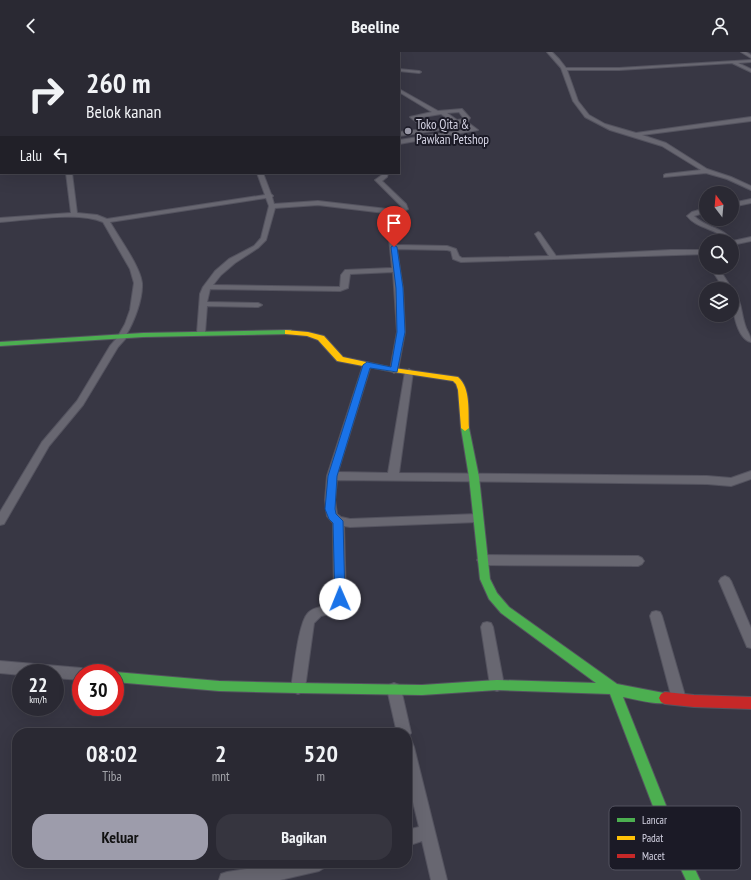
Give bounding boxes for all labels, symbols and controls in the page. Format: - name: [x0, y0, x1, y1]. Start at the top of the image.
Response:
- icon: back: [20, 15, 42, 37]
- text: Beeline: [351, 15, 400, 38]
- icon: person: [709, 15, 731, 37]
- text: 260 m: [86, 64, 150, 101]
- icon: right: [20, 68, 72, 120]
- text: Belok kanan: [86, 100, 161, 123]
- place label: Toko Qita & Pawkan Petshop: [416, 116, 489, 148]
- marker: Toko Qita & Pawkan Petshop: [403, 126, 413, 136]
- icon: left: [50, 144, 72, 166]
- text: Lalu: [20, 146, 42, 165]
- north arrow: [699, 186, 739, 226]
- map controls: [699, 186, 739, 322]
- pin: [377, 206, 411, 247]
- icon: arrive: [383, 212, 405, 234]
- button: search: [699, 234, 739, 274]
- button: layers: [699, 282, 739, 322]
- position arrow: [319, 578, 361, 620]
- speed limit sign: 30: [72, 664, 124, 716]
- text: 22: [28, 672, 48, 698]
- text: km/h: [29, 693, 47, 706]
- text: 08:02: [86, 738, 138, 769]
- text: 2: [215, 738, 226, 769]
- text: 520: [304, 738, 338, 769]
- text: Tiba: [102, 768, 122, 785]
- text: mnt: [212, 768, 230, 785]
- text: m: [317, 768, 325, 785]
- legend: [609, 806, 741, 870]
- text: Lancar: [642, 813, 667, 827]
- button: Keluar: [32, 814, 208, 860]
- button: Bagikan: [216, 814, 392, 860]
- text: Padat: [642, 831, 663, 845]
- text: Macet: [642, 849, 665, 863]

